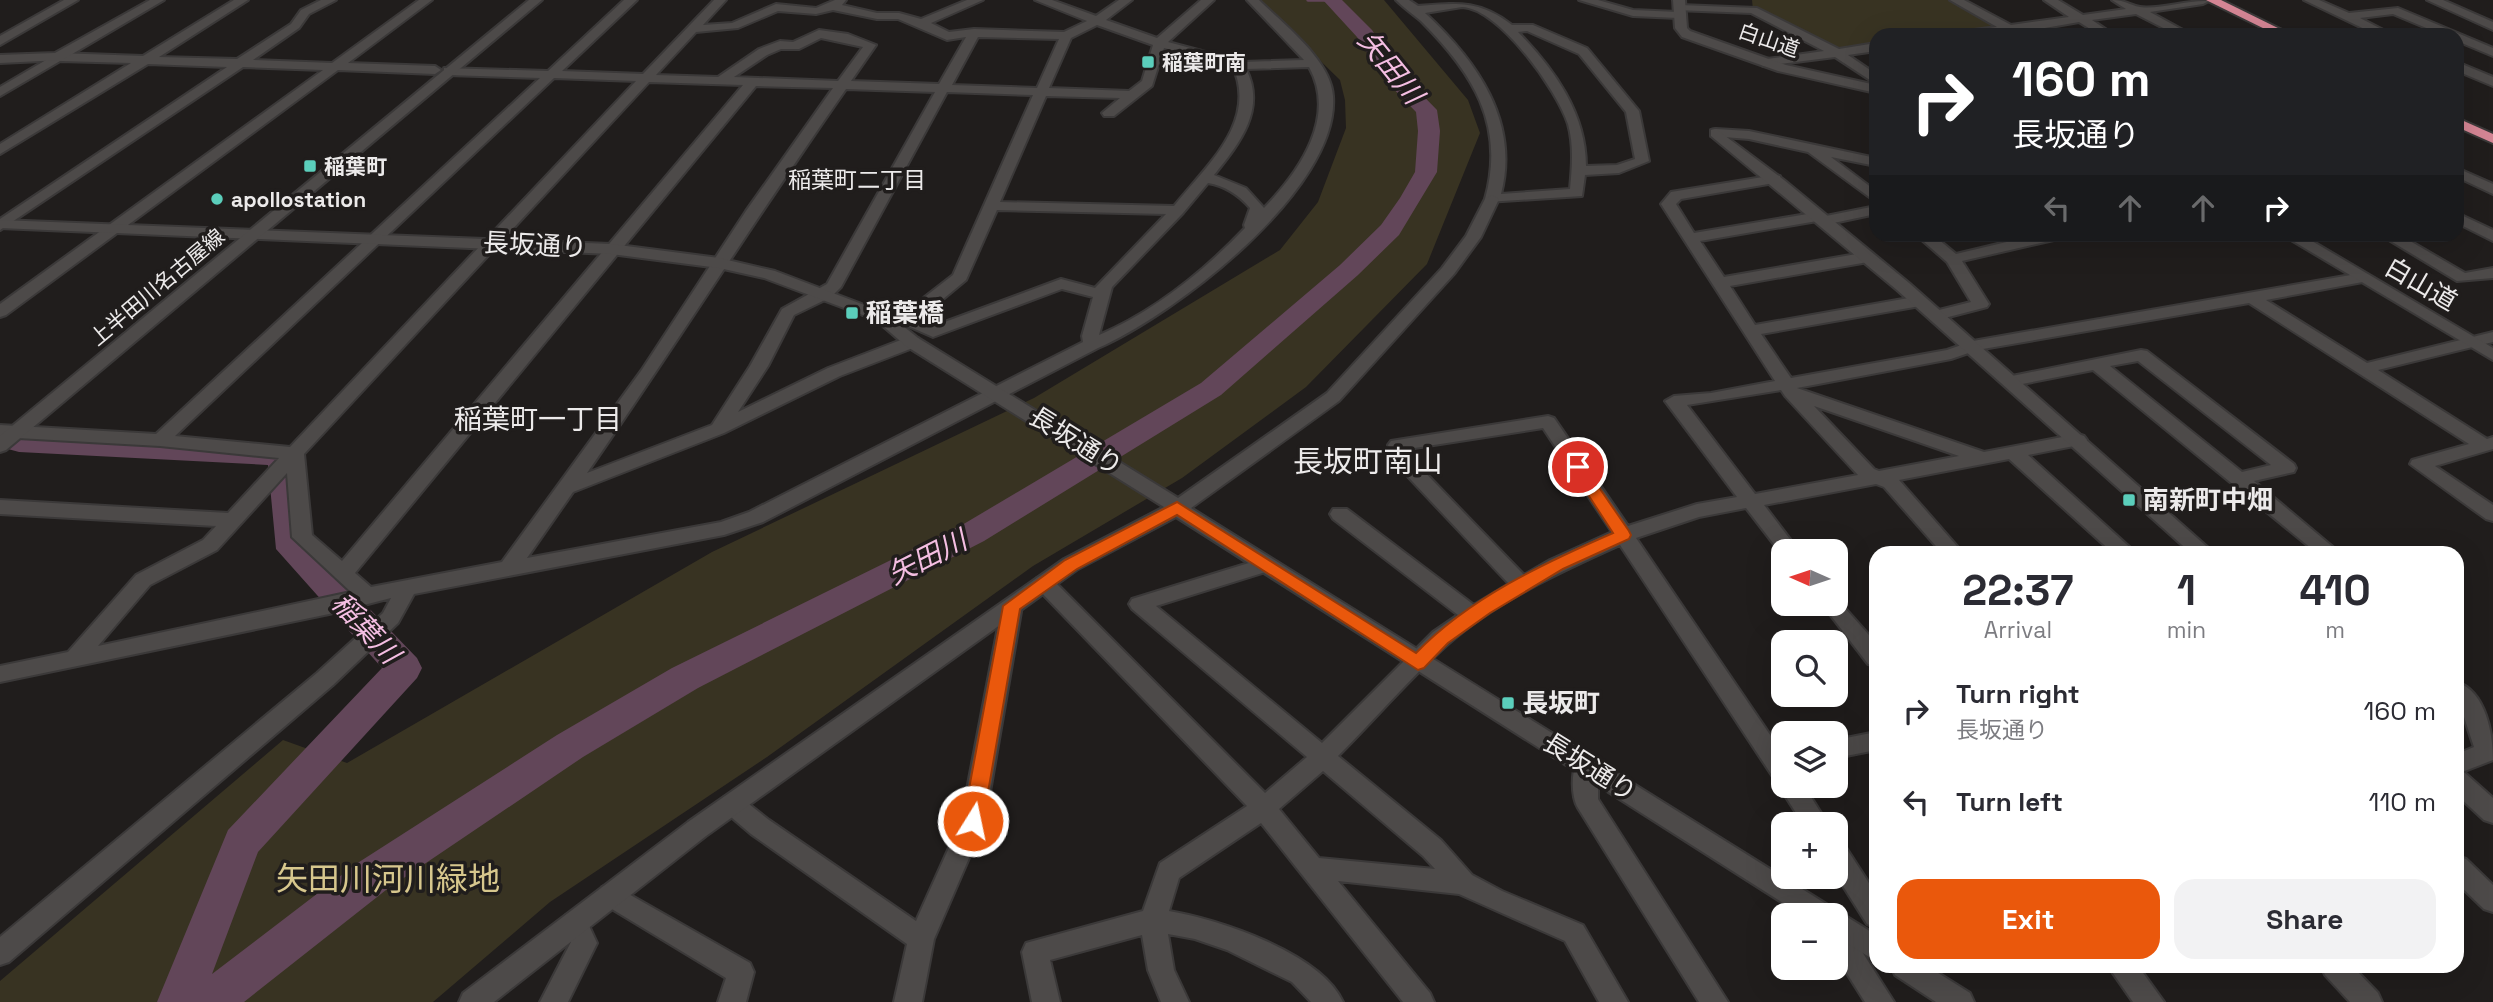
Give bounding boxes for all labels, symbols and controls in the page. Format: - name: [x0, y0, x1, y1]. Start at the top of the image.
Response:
- street label: 白山道: [1735, 17, 1803, 63]
- water label: 矢田川: [1351, 23, 1433, 113]
- text: 160 m: [2012, 48, 2150, 110]
- place label: 稲葉町南: [1162, 49, 1246, 76]
- marker: 稲葉町南: [1140, 54, 1156, 70]
- icon: right: [1897, 56, 1988, 147]
- text: 長坂通り: [2012, 115, 2140, 155]
- place label: 稲葉町: [324, 153, 387, 180]
- marker: 稲葉町: [302, 158, 318, 174]
- district label: 稲葉町二丁目: [788, 165, 926, 195]
- place label: apollostation: [231, 186, 366, 213]
- icon: left: [2038, 189, 2076, 227]
- icon: ahead: [2111, 189, 2149, 227]
- icon: ahead: [2184, 189, 2222, 227]
- icon: right: [2257, 189, 2295, 227]
- marker: apollostation: [209, 191, 225, 207]
- street label: 上半田川名古屋線: [84, 223, 230, 351]
- street label: 長坂通り: [482, 225, 588, 265]
- street label: 白山道: [2379, 250, 2463, 318]
- place label: 稲葉橋: [866, 296, 944, 330]
- marker: 稲葉橋: [844, 305, 860, 321]
- street label: 長坂通り: [1023, 399, 1129, 483]
- district label: 稲葉町一丁目: [454, 401, 622, 437]
- pin: [1548, 437, 1608, 497]
- district label: 長坂町南山: [1293, 442, 1443, 481]
- icon: arrive: [1559, 448, 1597, 486]
- place label: 南新町中畑: [2143, 483, 2273, 517]
- marker: 南新町中畑: [2121, 492, 2137, 508]
- water label: 矢田川: [881, 521, 975, 592]
- north arrow: [1771, 539, 1848, 616]
- map controls: [1771, 539, 1848, 980]
- text: 22:37: [1962, 564, 2073, 617]
- text: 1: [2177, 564, 2196, 617]
- text: 410: [2299, 564, 2371, 617]
- water label: 稲葉川: [324, 585, 410, 673]
- text: Arrival: [1984, 615, 2052, 645]
- text: min: [2167, 615, 2206, 645]
- text: m: [2325, 615, 2345, 645]
- button: search: [1771, 630, 1848, 707]
- text: Turn right: [1956, 677, 2080, 711]
- place label: 長坂町: [1522, 686, 1600, 720]
- icon: right: [1897, 692, 1935, 730]
- text: 160 m: [2364, 694, 2436, 728]
- marker: 長坂町: [1500, 695, 1516, 711]
- text: 長坂通り: [1956, 715, 2048, 745]
- button: layers: [1771, 721, 1848, 798]
- street label: 長坂通り: [1537, 725, 1643, 809]
- icon: left: [1897, 783, 1935, 821]
- position arrow: [936, 784, 1010, 858]
- text: Turn left: [1956, 785, 2063, 819]
- text: 110 m: [2369, 785, 2436, 819]
- button: +: [1771, 812, 1848, 889]
- park label: 矢田川河川緑地: [276, 859, 500, 899]
- button: Exit: [1897, 879, 2160, 959]
- button: Share: [2174, 879, 2436, 959]
- button: −: [1771, 903, 1848, 980]

